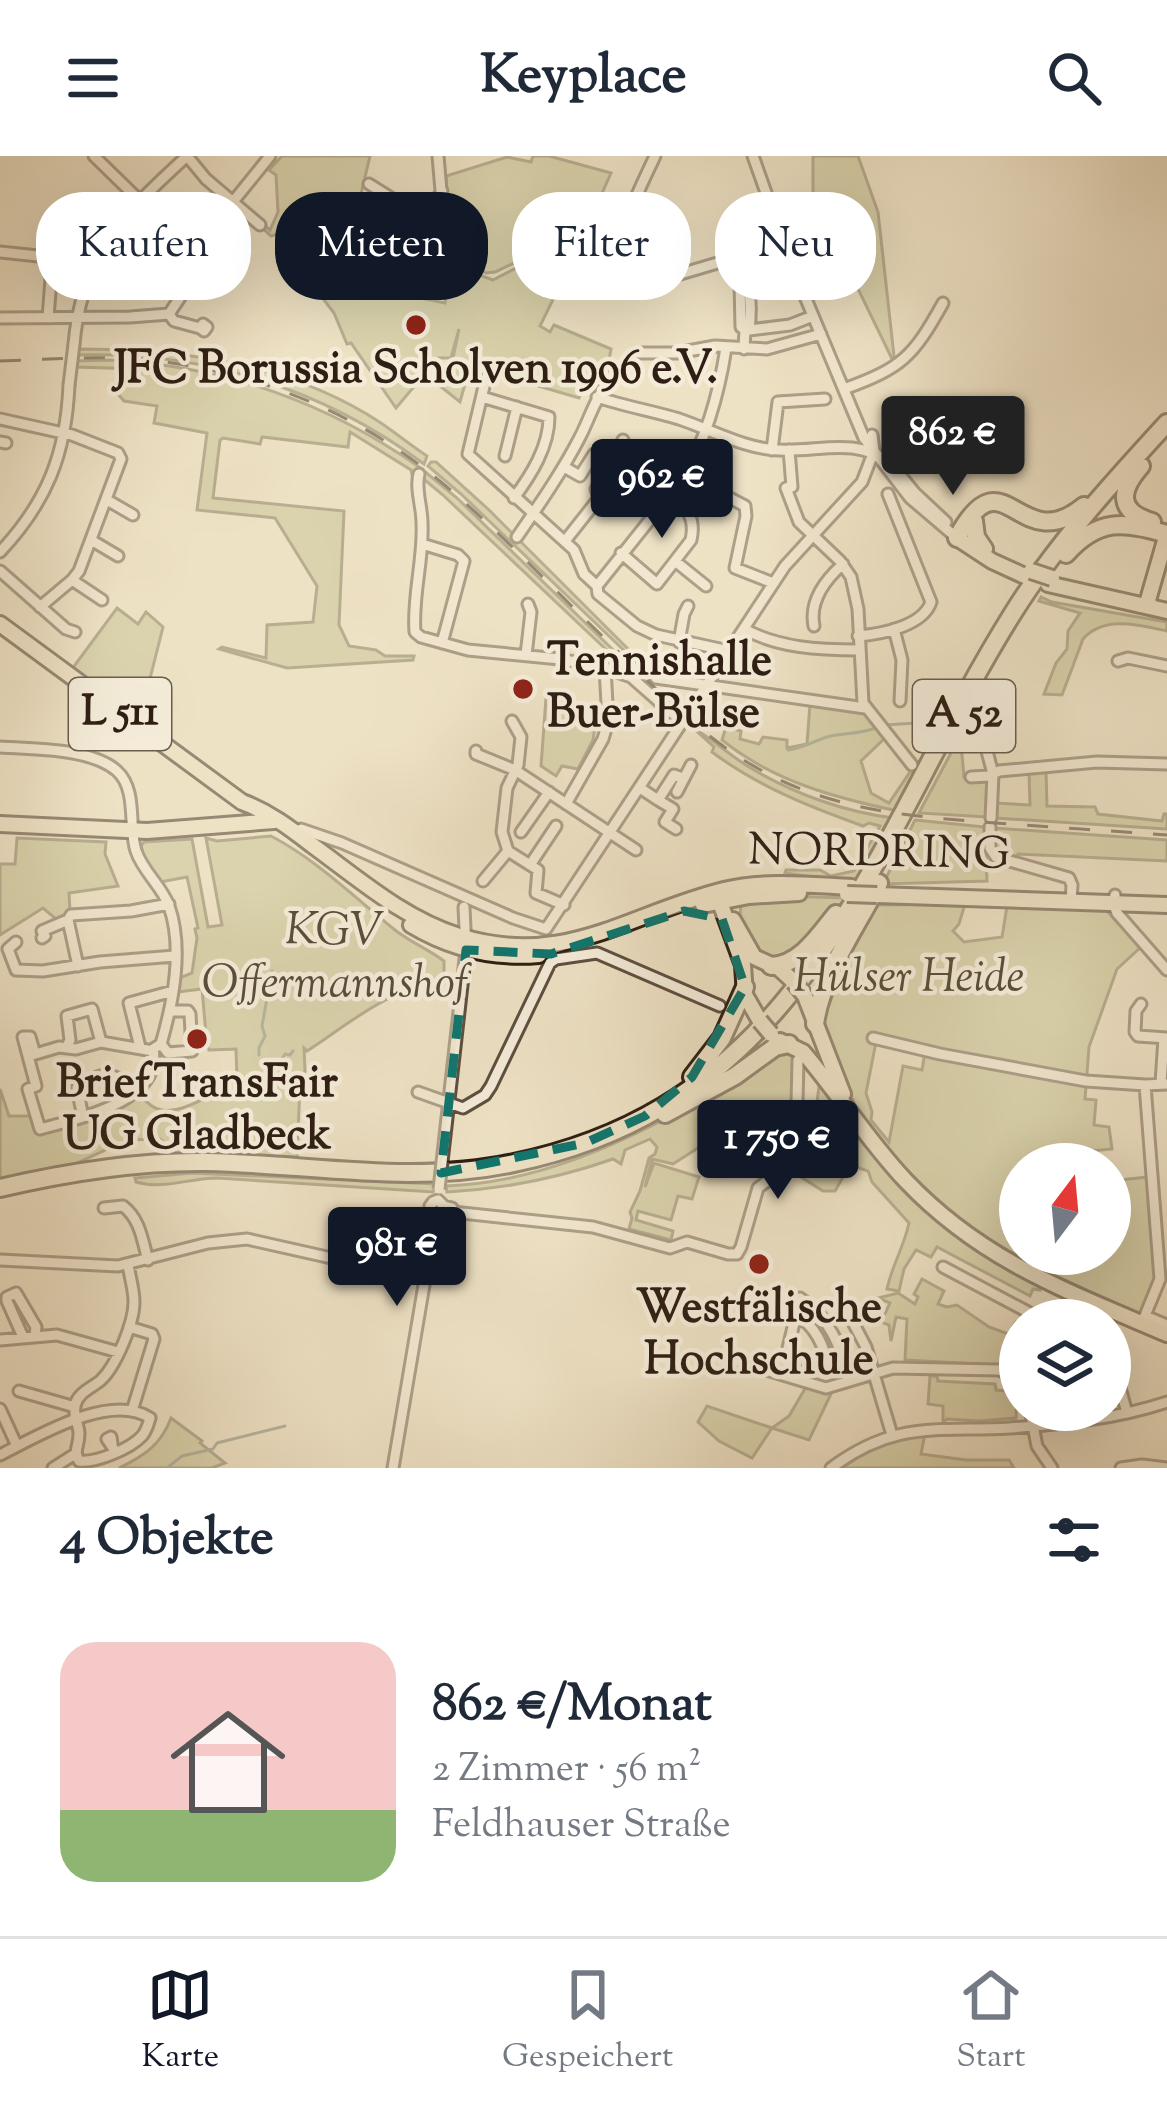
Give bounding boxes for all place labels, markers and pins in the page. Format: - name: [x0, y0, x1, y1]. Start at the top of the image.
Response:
- marker: JFC Borussia Scholven 1996 e.V.: [403, 312, 429, 338]
- place label: JFC Borussia Scholven 1996 e.V.: [111, 339, 718, 404]
- pin: 862 €: [869, 396, 1037, 498]
- pin: 962 €: [578, 439, 746, 541]
- place label: Tennishalle Buer-Bülse: [547, 631, 772, 748]
- marker: Tennishalle Buer-Bülse: [510, 676, 536, 702]
- marker: BriefTransFair UG Gladbeck: [184, 1026, 210, 1052]
- place label: BriefTransFair UG Gladbeck: [56, 1053, 338, 1170]
- pin: 1 750 €: [667, 1100, 889, 1202]
- pin: 981 €: [313, 1207, 481, 1309]
- marker: Westfälische Hochschule: [746, 1251, 772, 1277]
- place label: Westfälische Hochschule: [636, 1278, 882, 1395]

